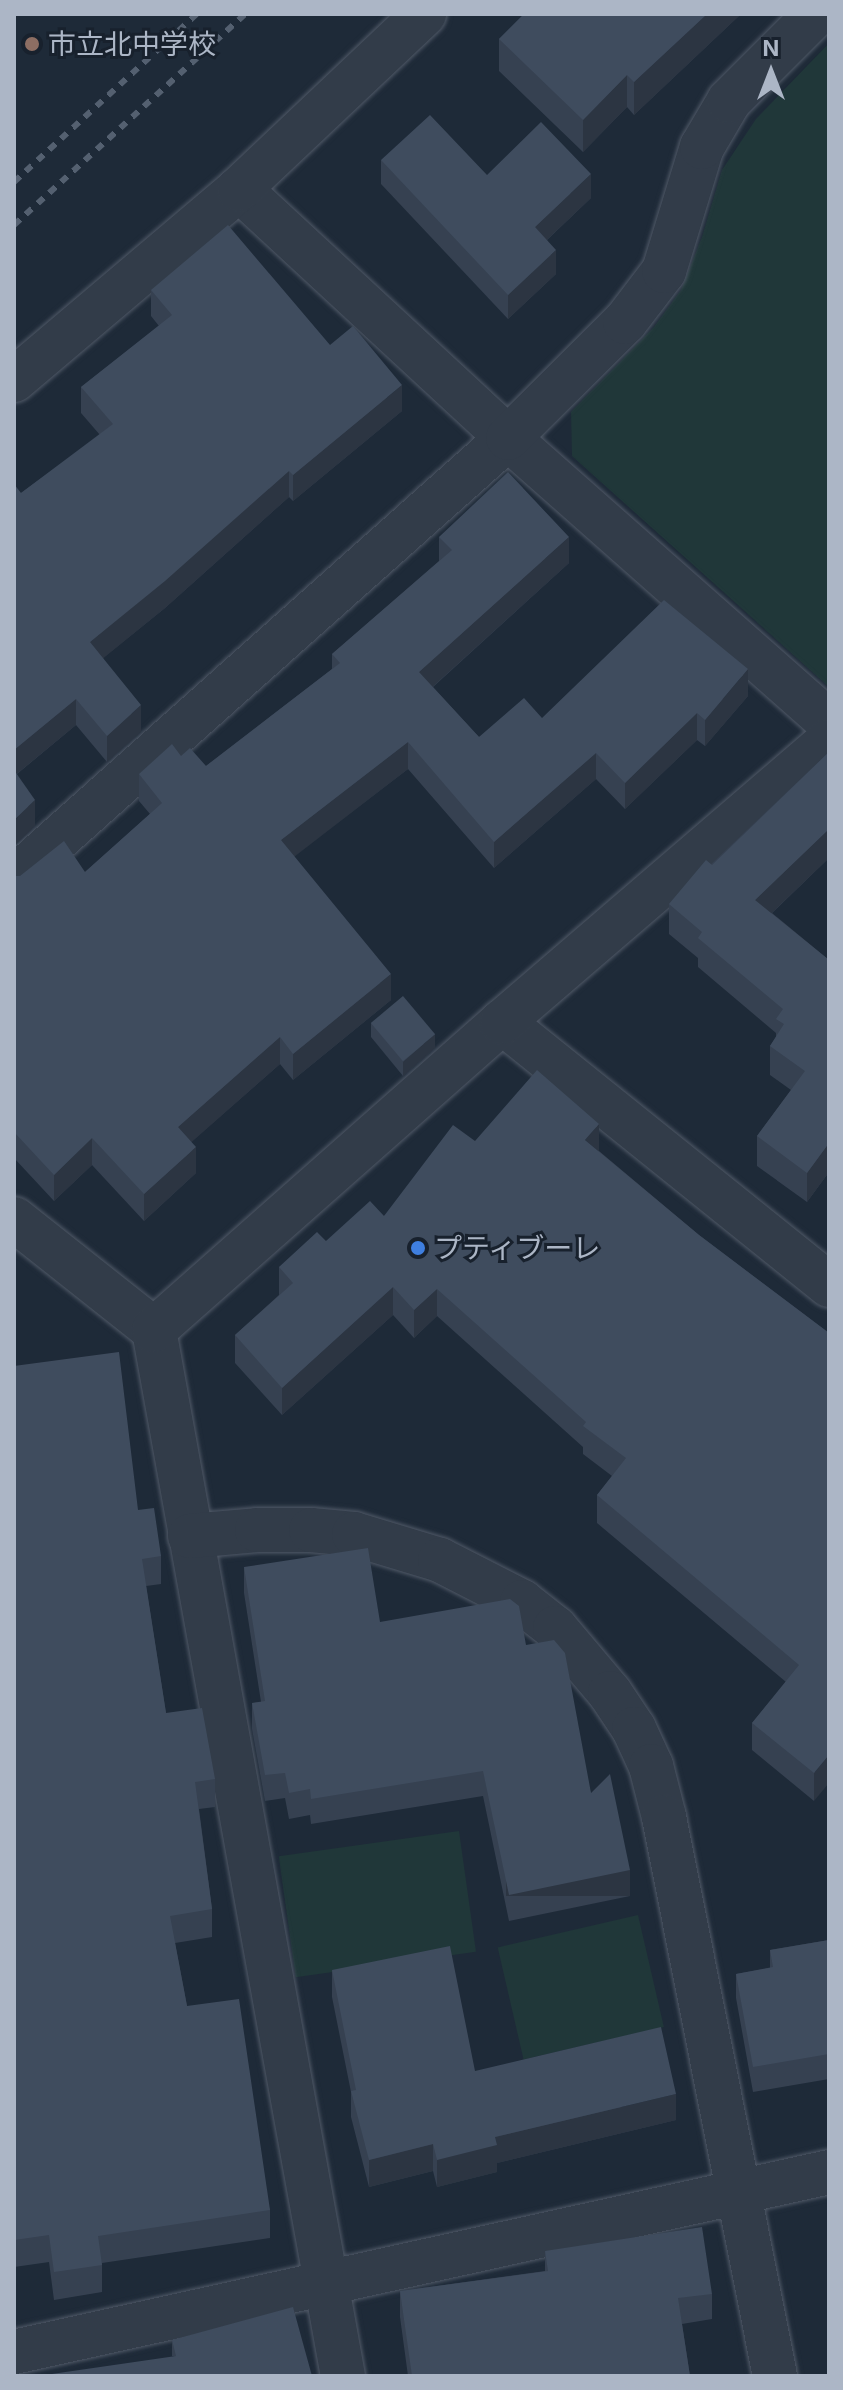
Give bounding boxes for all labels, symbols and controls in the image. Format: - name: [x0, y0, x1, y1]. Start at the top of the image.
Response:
- place label: 市立北中学校: [48, 27, 216, 61]
- north arrow: [731, 32, 811, 112]
- marker: 市立北中学校: [23, 35, 41, 53]
- text: N: [763, 35, 779, 61]
- place label: プティブーレ: [434, 1231, 602, 1265]
- marker: プティブーレ: [409, 1239, 427, 1257]

